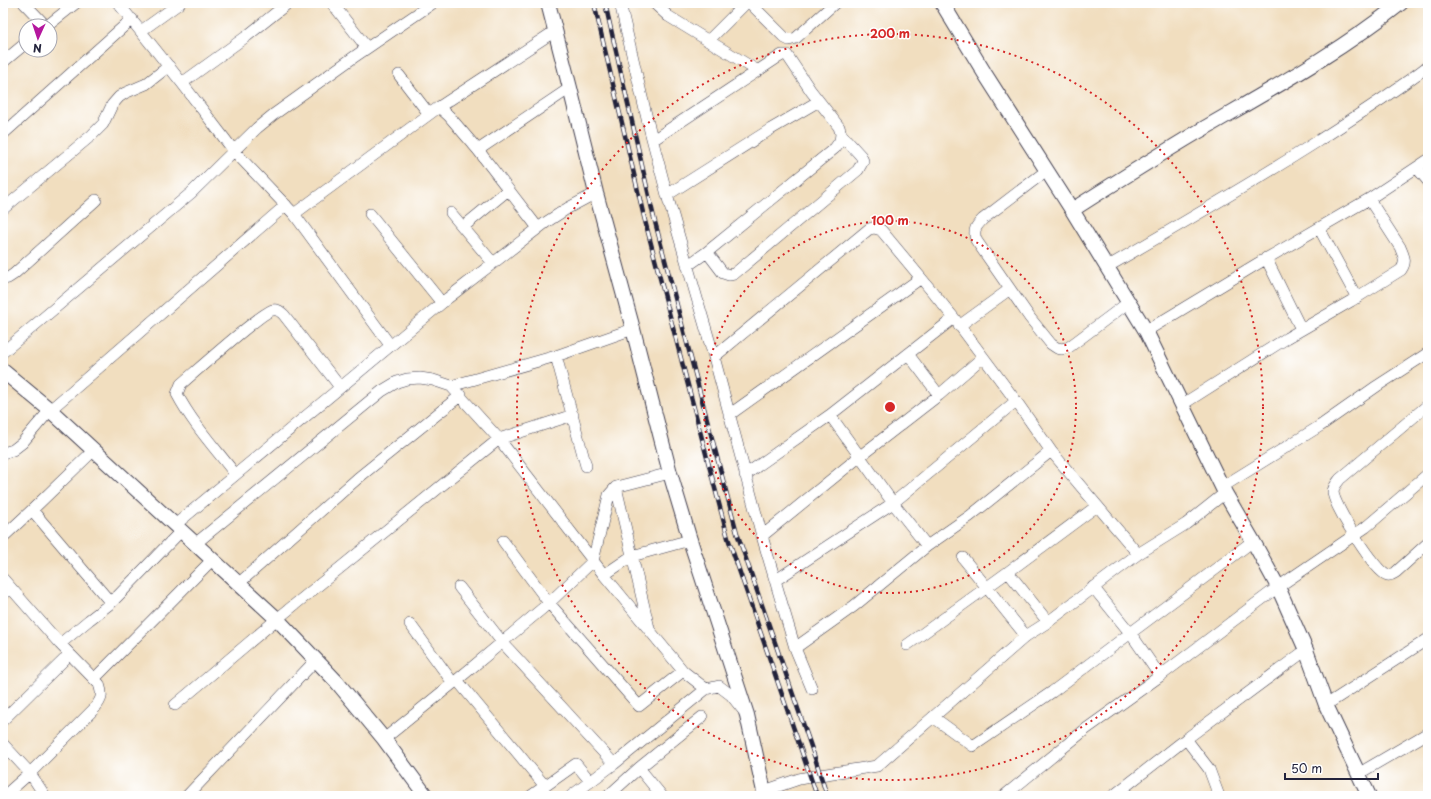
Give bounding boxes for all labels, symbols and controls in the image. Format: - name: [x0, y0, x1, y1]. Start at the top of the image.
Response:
- north arrow: [18, 18, 58, 58]
- text: 200 m: [870, 24, 910, 42]
- text: N: [32, 40, 42, 57]
- text: 100 m: [871, 211, 909, 229]
- centre of rings: [883, 400, 897, 414]
- scale bar: [1285, 755, 1378, 781]
- text: 50 m: [1291, 759, 1322, 777]

